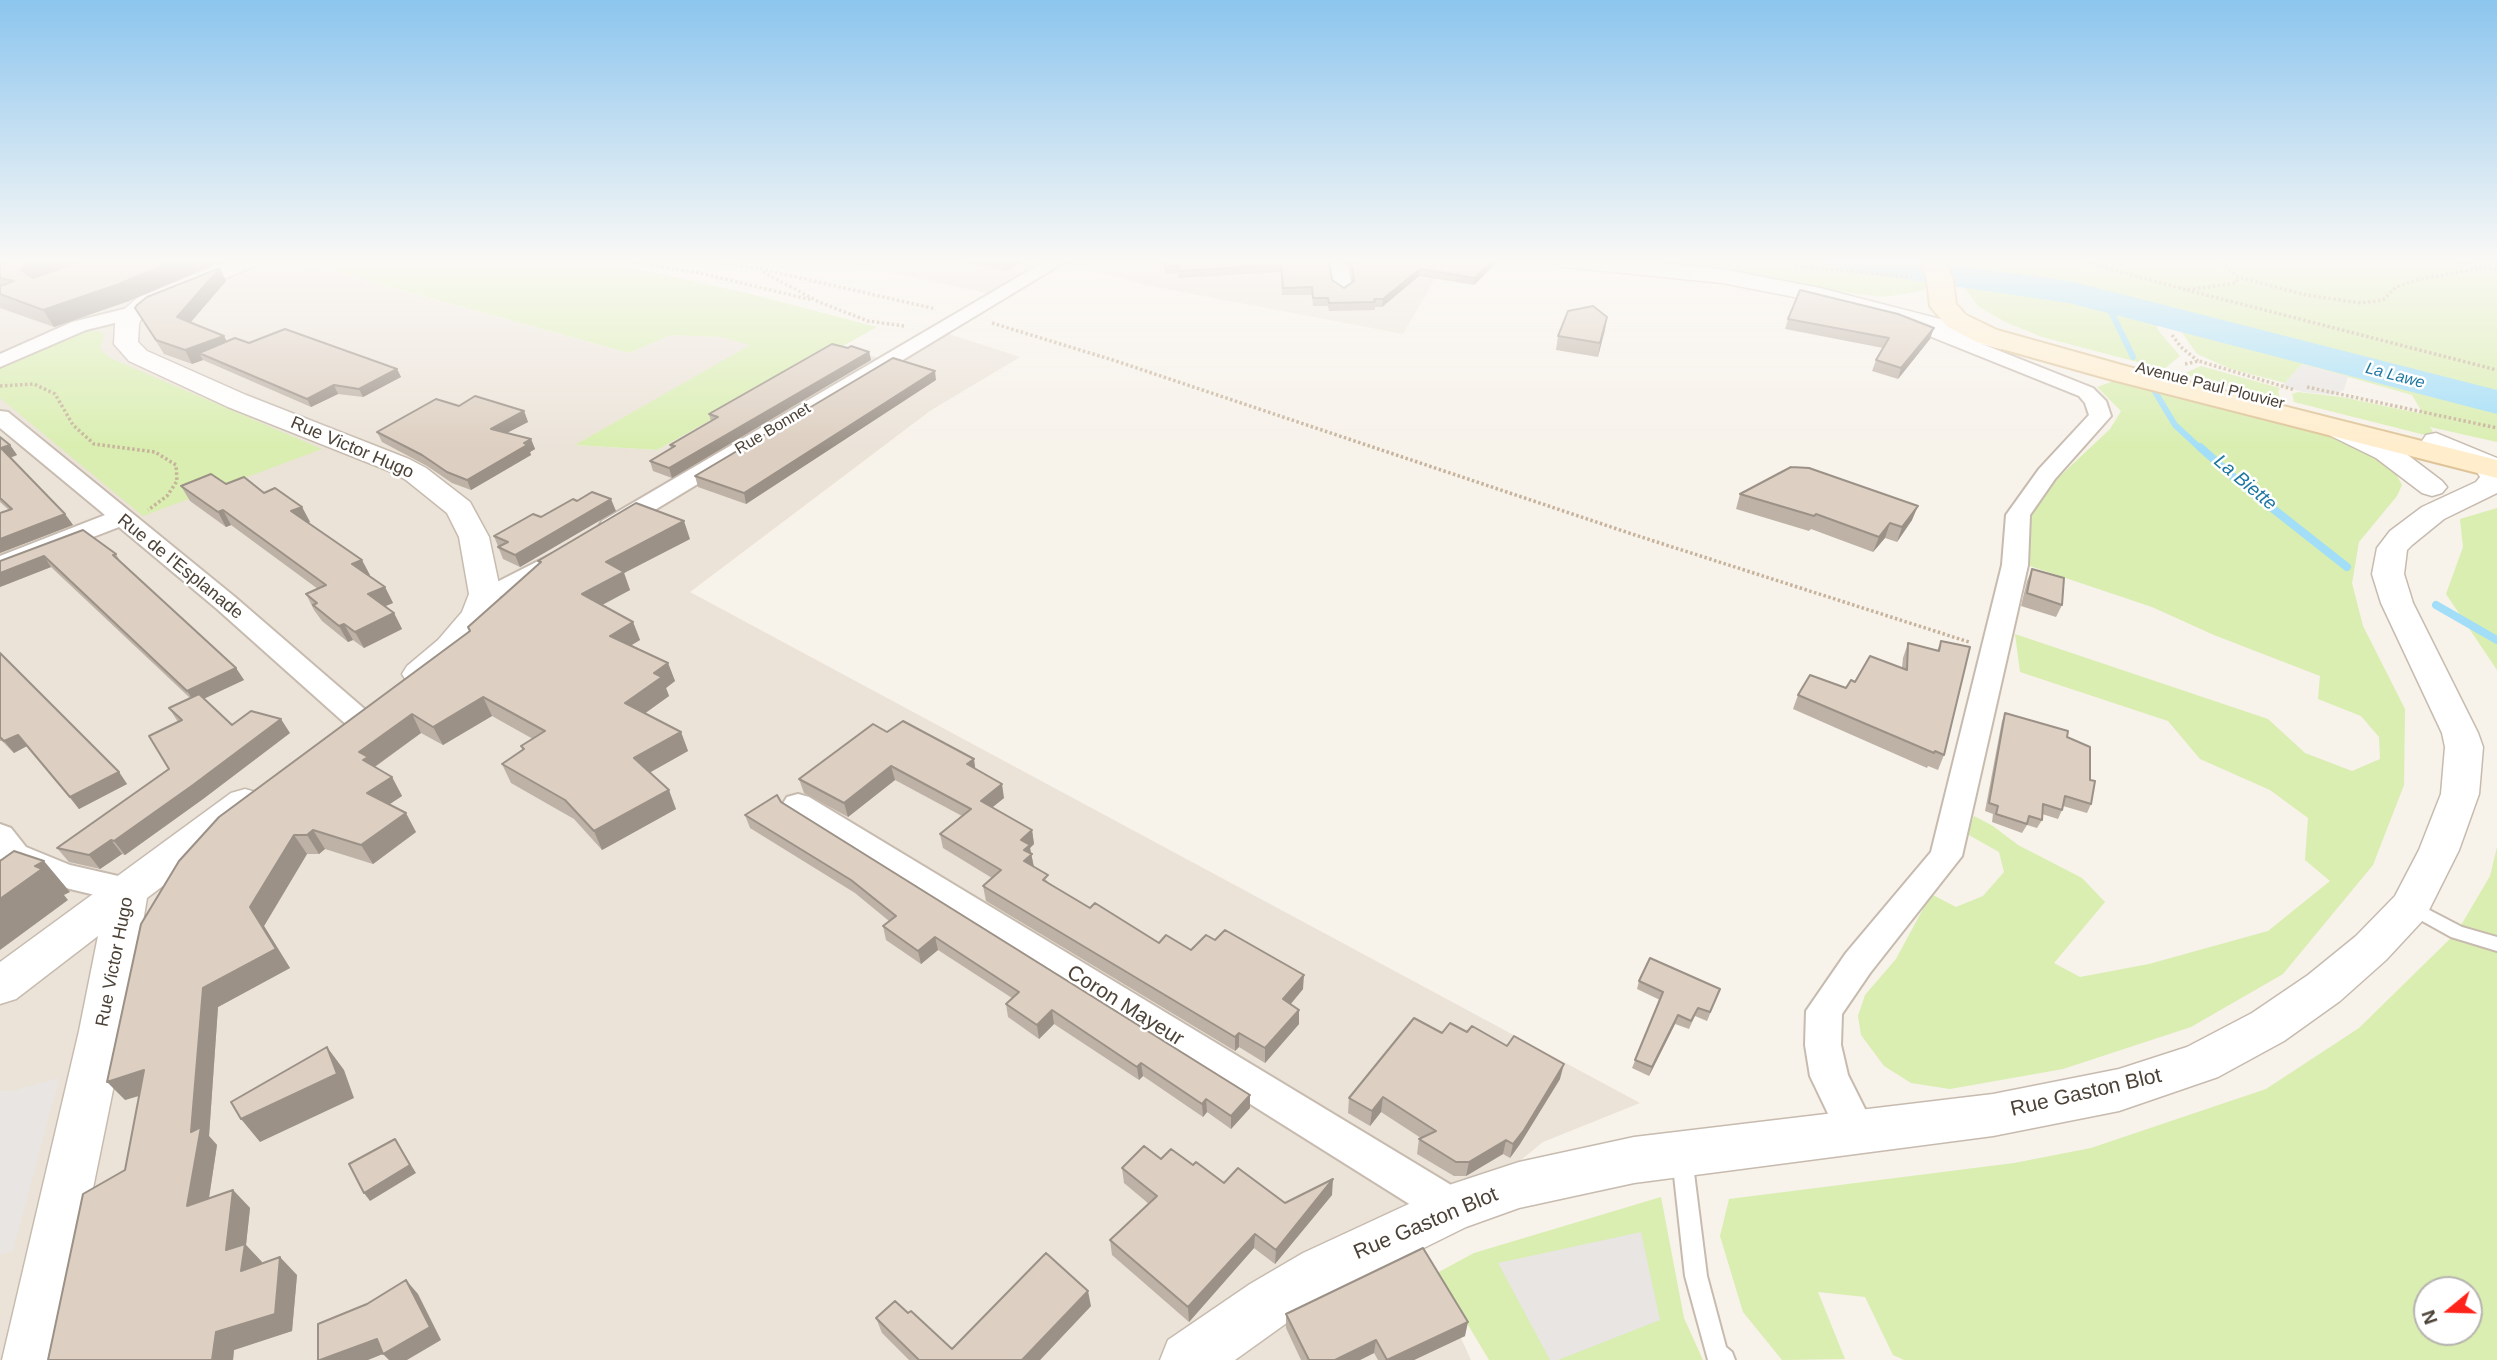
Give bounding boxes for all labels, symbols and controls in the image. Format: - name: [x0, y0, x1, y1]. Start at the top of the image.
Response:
- street label: Avenue Paul Plouvier: [2134, 358, 2286, 414]
- water label: La Lawe: [2363, 359, 2427, 393]
- street label: Rue Bonnet: [732, 399, 814, 459]
- street label: Rue Victor Hugo: [287, 412, 417, 484]
- water label: La Biette: [2209, 450, 2281, 516]
- street label: Rue de l'Esplanade: [113, 510, 247, 624]
- street label: Rue Victor Hugo: [92, 895, 138, 1029]
- street label: Coron Mayeur: [1062, 960, 1188, 1052]
- street label: Rue Gaston Blot: [2008, 1063, 2164, 1123]
- street label: Rue Gaston Blot: [1350, 1182, 1502, 1266]
- north arrow: [2413, 1276, 2483, 1346]
- text: N: [2417, 1307, 2442, 1327]

